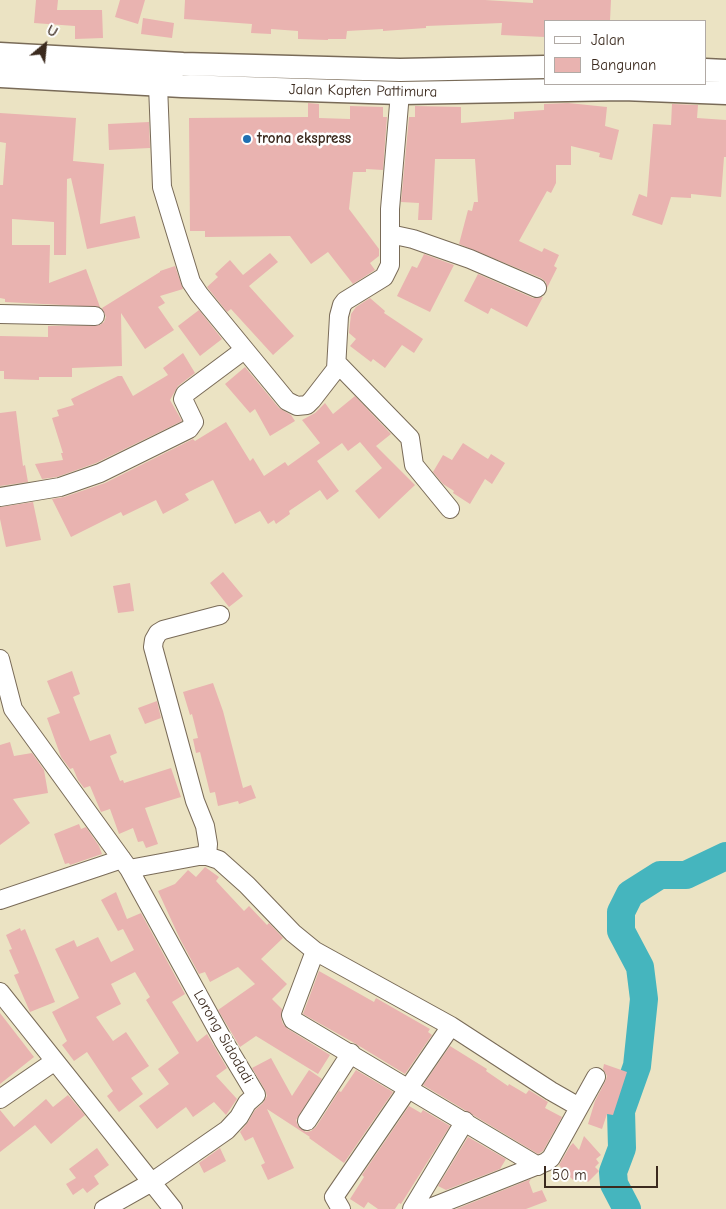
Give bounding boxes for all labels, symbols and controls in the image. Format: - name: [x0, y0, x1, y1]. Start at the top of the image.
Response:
- north arrow: [20, 20, 70, 70]
- legend: [544, 20, 706, 85]
- text: U: [44, 22, 60, 41]
- text: Jalan: [591, 31, 625, 49]
- text: Bangunan: [591, 56, 656, 74]
- street label: Jalan Kapten Pattimura: [289, 81, 437, 101]
- place label: trona ekspress: [257, 130, 351, 148]
- marker: trona ekspress: [241, 133, 253, 145]
- street label: Lorong Sidodadi: [189, 987, 257, 1087]
- scale bar: [546, 1156, 660, 1188]
- text: 50 m: [552, 1166, 587, 1184]

